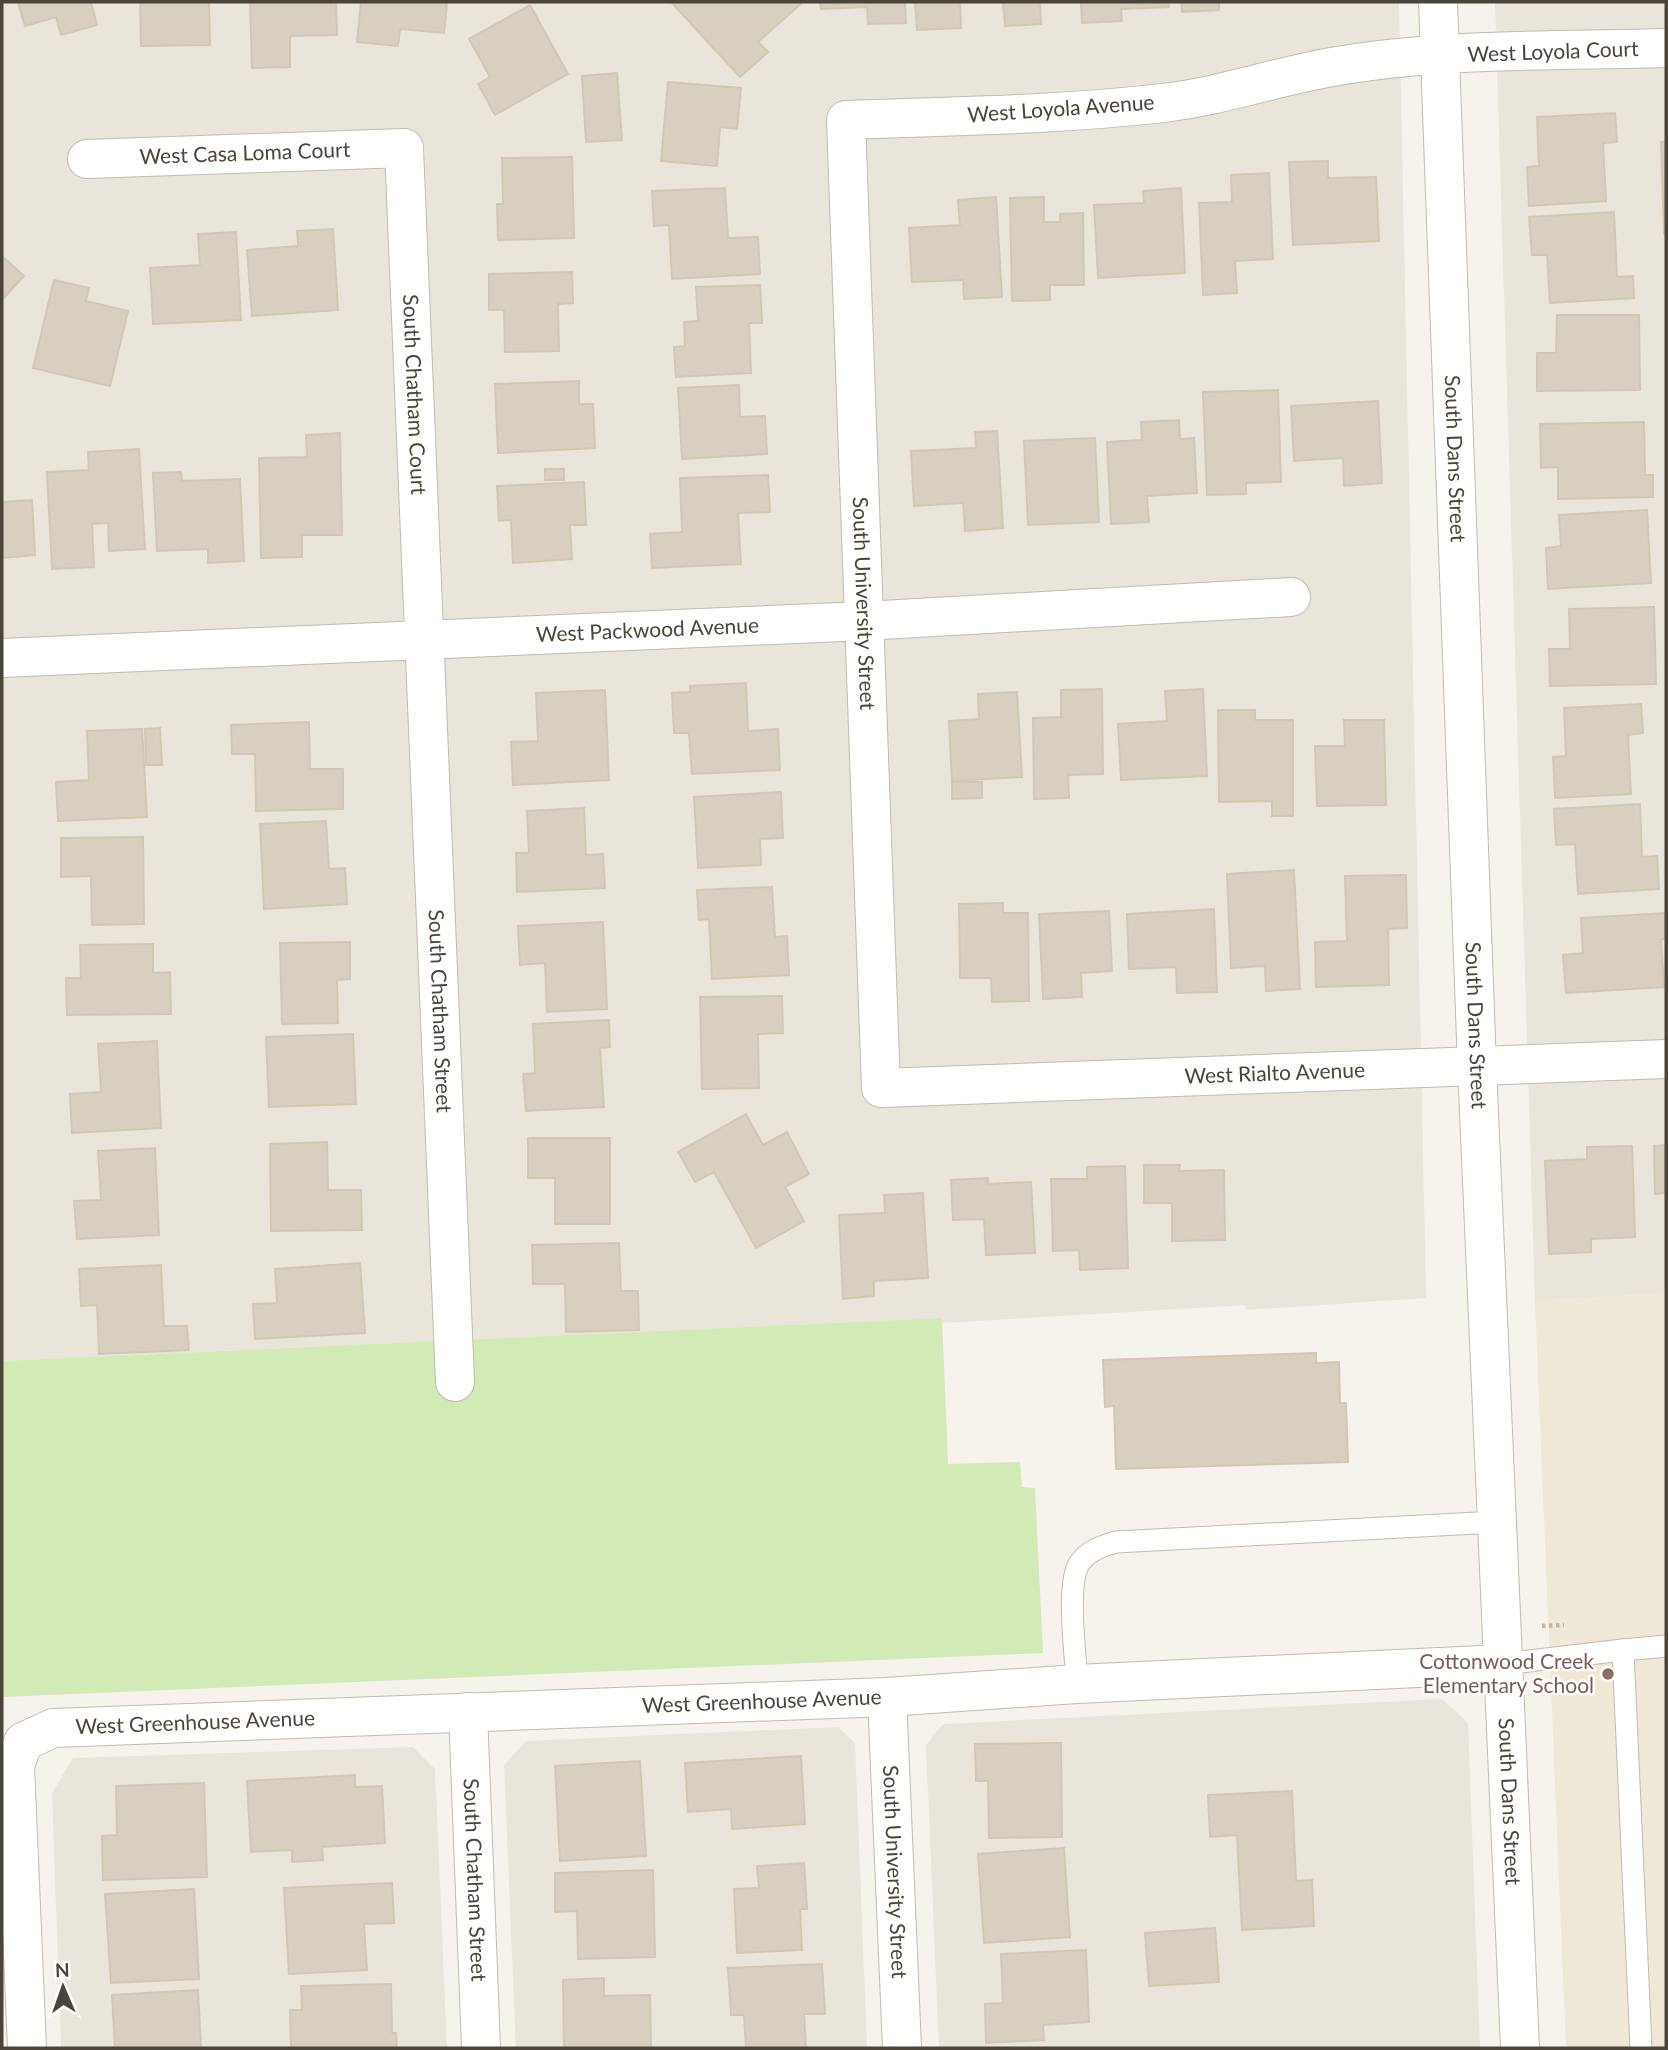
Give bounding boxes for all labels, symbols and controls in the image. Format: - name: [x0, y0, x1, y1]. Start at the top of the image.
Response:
- street label: West Loyola Court: [1467, 35, 1639, 66]
- street label: West Loyola Avenue: [967, 89, 1155, 127]
- street label: West Casa Loma Court: [139, 136, 351, 168]
- street label: South Chatham Court: [399, 294, 432, 496]
- street label: South Dans Street: [1441, 375, 1472, 543]
- street label: South University Street: [849, 496, 881, 711]
- street label: West Packwood Avenue: [535, 612, 759, 646]
- street label: South Chatham Street: [424, 909, 458, 1114]
- street label: South Dans Street: [1461, 941, 1493, 1110]
- street label: West Rialto Avenue: [1184, 1056, 1366, 1088]
- place label: Cottonwood Creek Elementary School: [1419, 1648, 1594, 1697]
- marker: Cottonwood Creek Elementary School: [1600, 1666, 1616, 1682]
- street label: West Greenhouse Avenue: [642, 1683, 882, 1717]
- street label: West Greenhouse Avenue: [75, 1704, 315, 1738]
- street label: South Dans Street: [1495, 1717, 1527, 1886]
- street label: South University Street: [879, 1765, 913, 1979]
- street label: South Chatham Street: [460, 1778, 492, 1982]
- north arrow: [28, 1952, 98, 2022]
- text: N: [55, 1958, 70, 1981]

